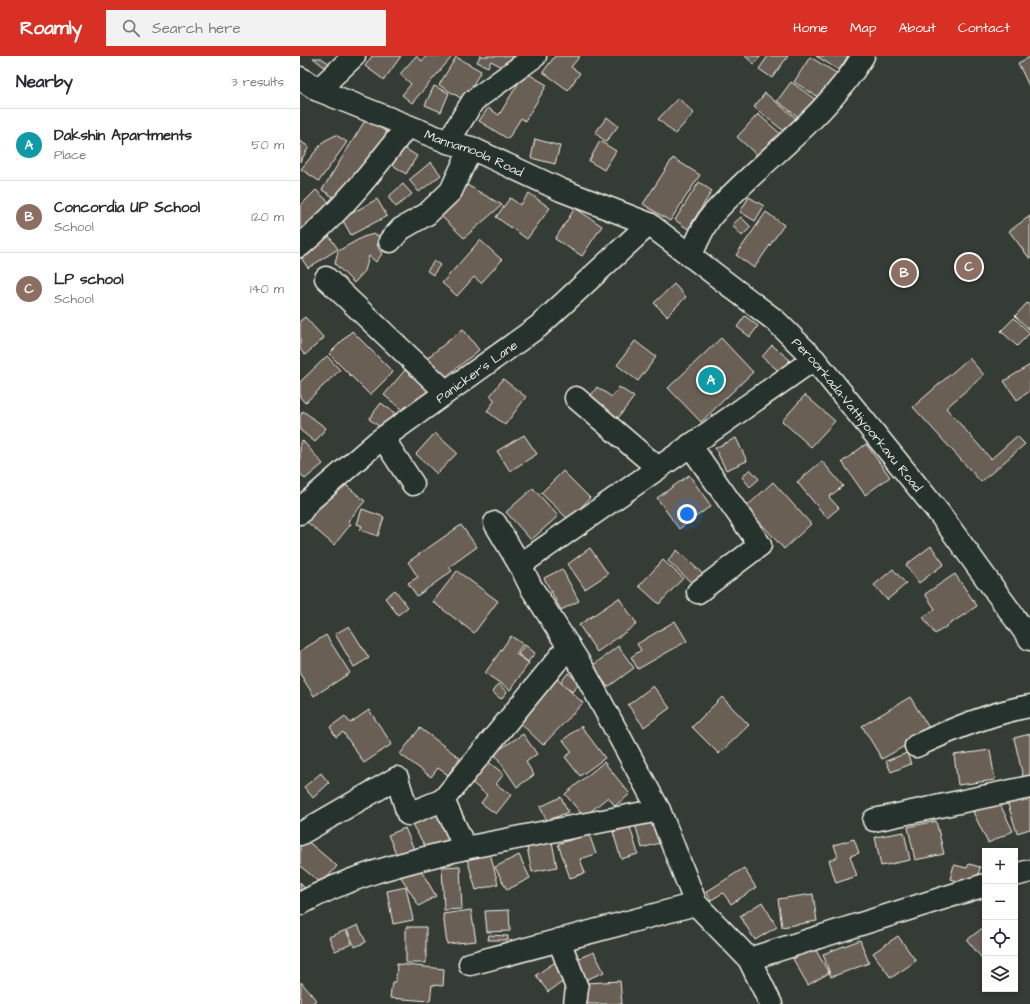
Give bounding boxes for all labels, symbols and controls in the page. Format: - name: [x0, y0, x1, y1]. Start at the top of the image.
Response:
- search box: [106, 10, 386, 46]
- text: Roamly: [20, 15, 82, 42]
- icon: search: [120, 17, 142, 39]
- text: Search here: [152, 18, 241, 39]
- text: Home: [793, 18, 828, 38]
- text: Map: [850, 18, 876, 38]
- text: About: [898, 18, 936, 38]
- text: Contact: [958, 18, 1010, 38]
- text: Nearby: [16, 70, 73, 94]
- text: 3 results: [231, 73, 284, 91]
- text: Dakshin Apartments: [54, 125, 192, 146]
- street label: Mannamoola Road: [422, 126, 527, 181]
- text: A: [25, 136, 33, 154]
- text: 50 m: [251, 136, 284, 154]
- text: Place: [54, 146, 86, 164]
- text: Concordia UP School: [54, 197, 200, 218]
- text: B: [24, 208, 34, 226]
- text: 120 m: [251, 208, 284, 226]
- text: School: [54, 218, 94, 236]
- pin: C: [956, 252, 982, 282]
- pin: B: [891, 258, 917, 288]
- text: LP school: [54, 269, 124, 290]
- text: C: [24, 280, 34, 298]
- text: 140 m: [250, 280, 284, 298]
- text: School: [54, 290, 94, 308]
- street label: Peroorkada-Vattiyoorkavu Road: [788, 334, 926, 496]
- street label: Panicker's Lane: [432, 336, 521, 407]
- pin: A: [698, 365, 724, 395]
- your location: [677, 504, 697, 524]
- map controls: [982, 848, 1018, 992]
- button: +: [982, 848, 1018, 884]
- button: −: [982, 884, 1018, 920]
- button: locate: [982, 920, 1018, 956]
- button: layers: [982, 956, 1018, 992]

